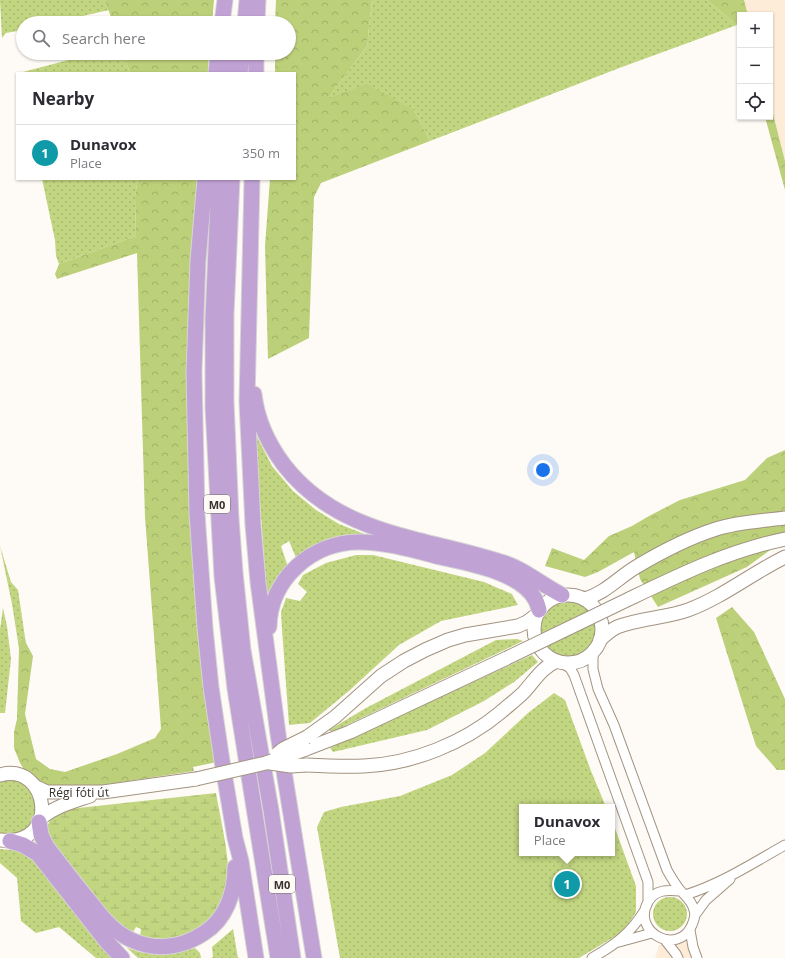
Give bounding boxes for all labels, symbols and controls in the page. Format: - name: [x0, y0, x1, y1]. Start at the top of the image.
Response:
- map controls: [737, 12, 773, 120]
- button: +: [737, 12, 773, 48]
- search box: [16, 16, 296, 60]
- icon: search: [30, 27, 52, 49]
- text: Search here: [62, 28, 146, 48]
- button: −: [737, 48, 773, 84]
- button: locate: [737, 84, 773, 120]
- text: Nearby: [32, 87, 94, 110]
- text: Dunavox: [70, 134, 136, 154]
- text: 1: [41, 144, 49, 162]
- text: 350 m: [242, 144, 280, 162]
- text: Place: [70, 154, 102, 172]
- your location: [533, 460, 553, 480]
- road number: M0: [204, 495, 230, 513]
- street label: Régi fóti út: [49, 783, 110, 801]
- popup: [519, 804, 615, 856]
- text: Dunavox: [534, 811, 600, 831]
- text: Place: [534, 831, 566, 849]
- pin: 1: [554, 869, 580, 899]
- road number: M0: [269, 875, 295, 893]

